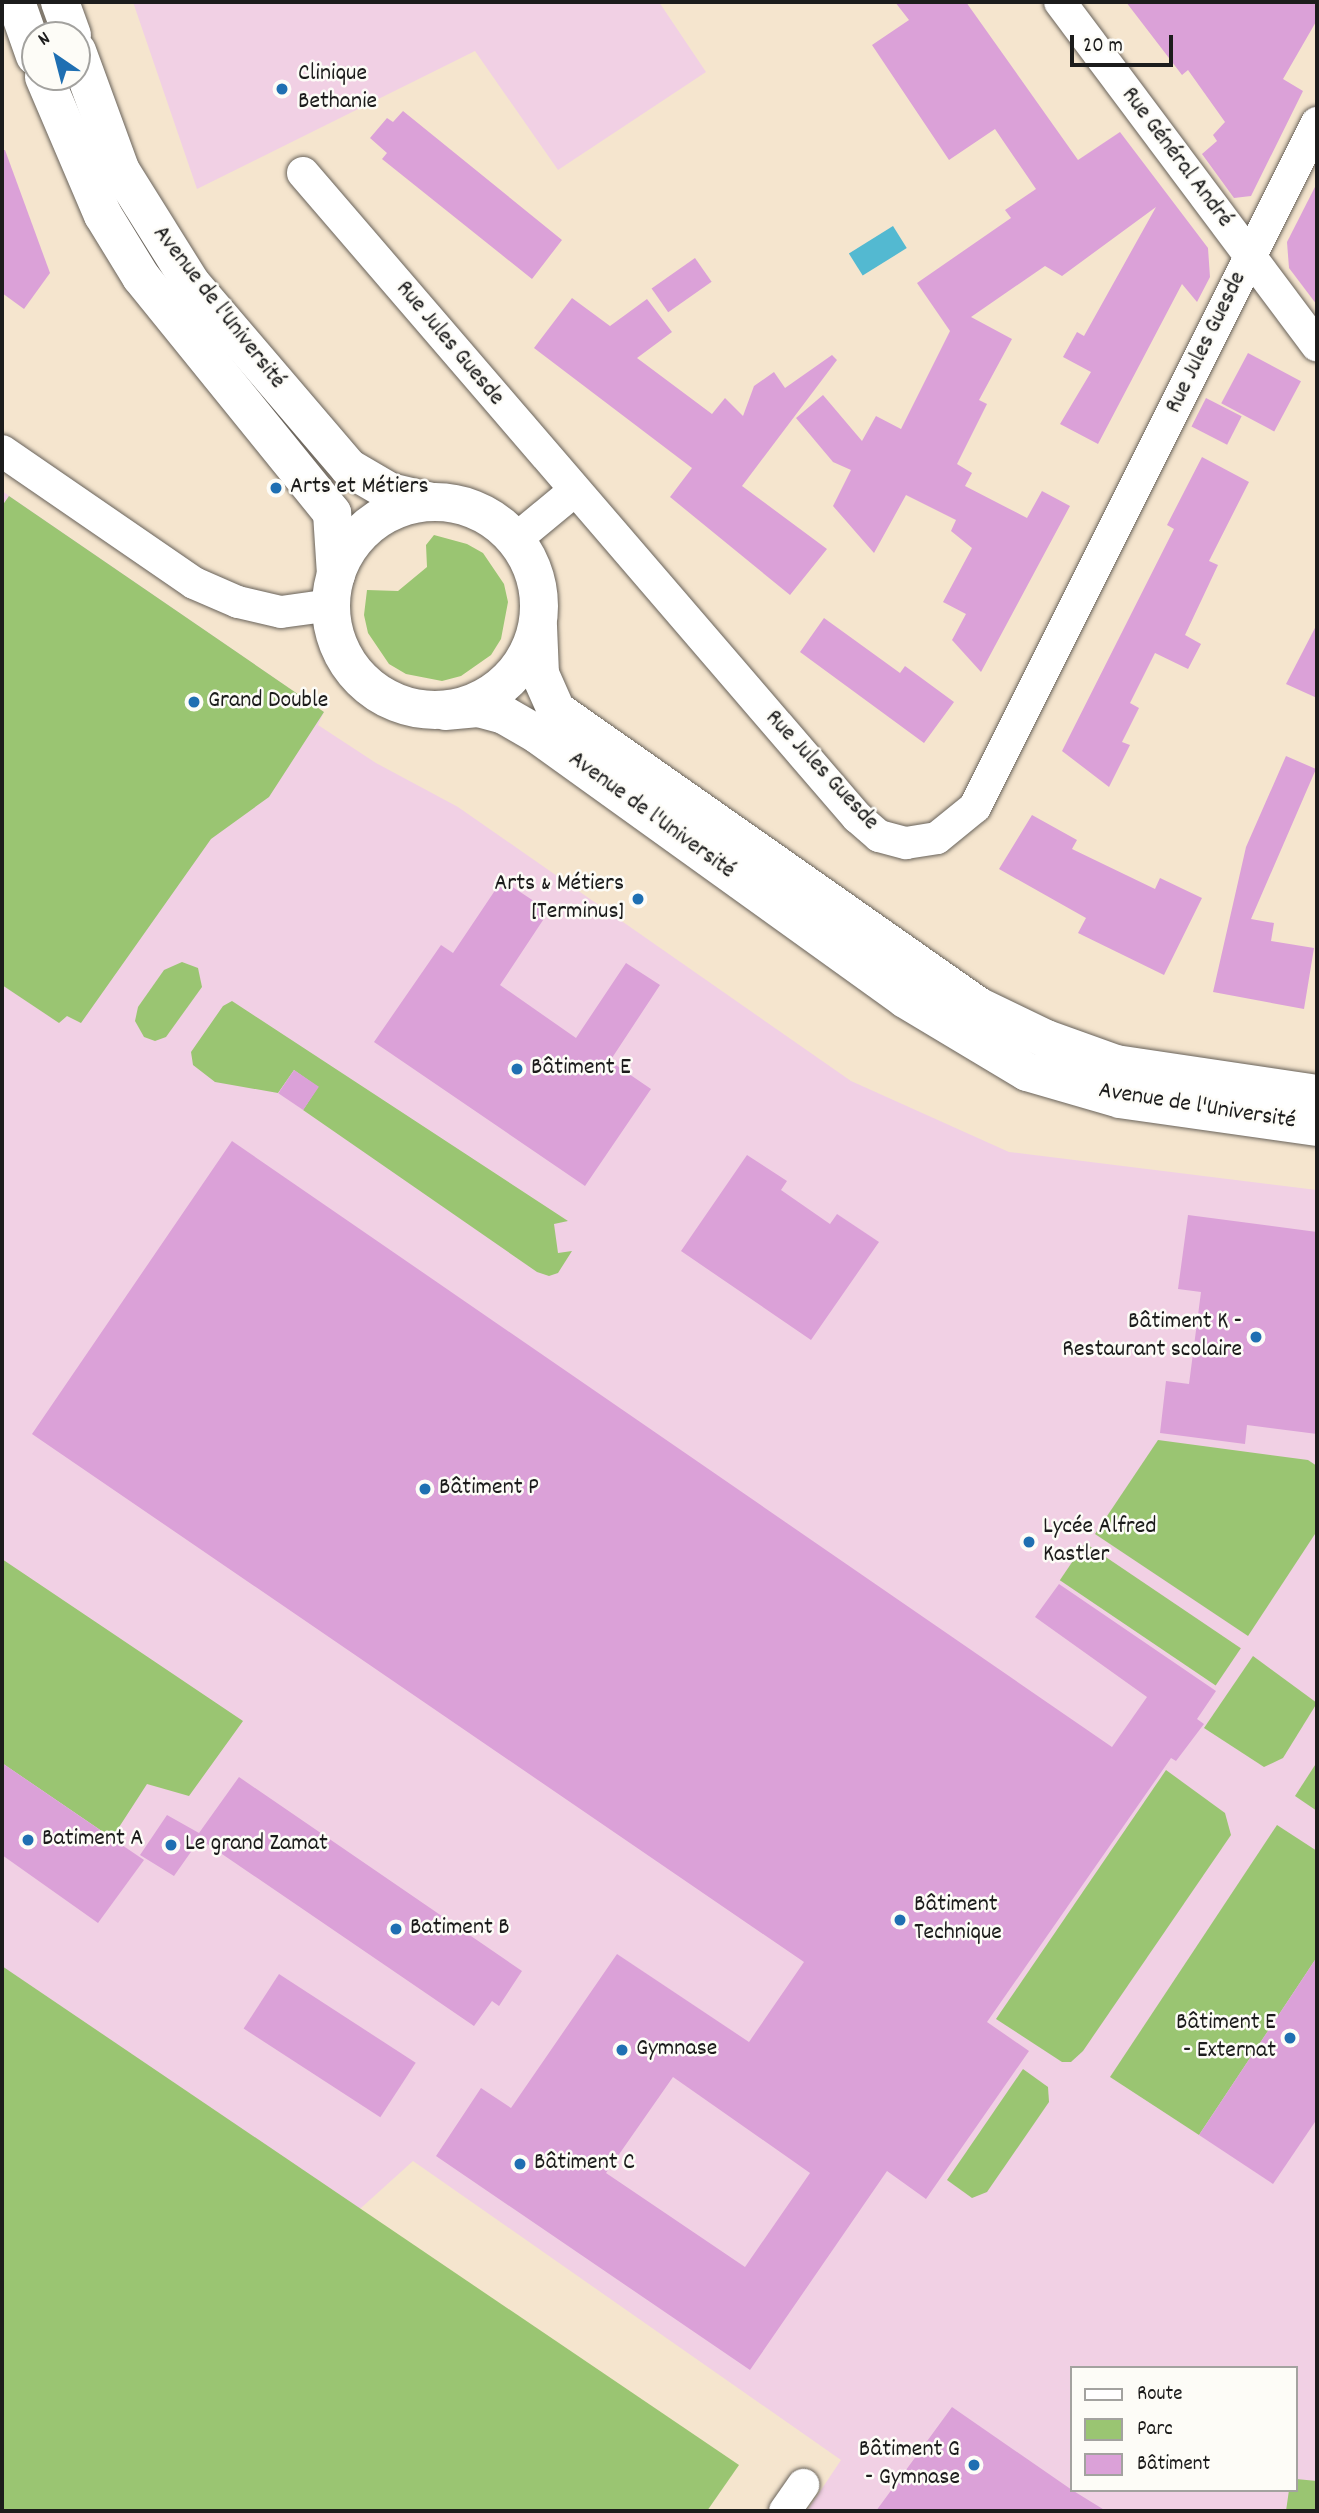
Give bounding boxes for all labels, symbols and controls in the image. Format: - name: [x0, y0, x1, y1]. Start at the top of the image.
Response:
- north arrow: [21, 21, 91, 91]
- scale bar: [1074, 21, 1177, 65]
- text: N: [33, 26, 56, 54]
- text: 20 m: [1083, 32, 1123, 62]
- place label: Clinique Bethanie: [298, 61, 377, 117]
- marker: Clinique Bethanie: [272, 79, 292, 99]
- street label: Rue Général André: [1114, 82, 1238, 234]
- street label: Avenue de l'Université: [145, 221, 291, 395]
- street label: Rue Jules Guesde: [1160, 267, 1254, 419]
- street label: Rue Jules Guesde: [388, 276, 510, 412]
- place label: Arts et Métiers: [290, 474, 429, 502]
- marker: Arts et Métiers: [268, 480, 284, 496]
- place label: Grand Double: [208, 688, 328, 716]
- marker: Grand Double: [186, 694, 202, 710]
- street label: Rue Jules Guesde: [758, 705, 884, 837]
- street label: Avenue de l'Université: [562, 746, 740, 886]
- place label: Arts & Métiers [Terminus]: [494, 871, 624, 927]
- marker: Arts & Métiers [Terminus]: [630, 891, 646, 907]
- place label: Bâtiment E: [531, 1055, 631, 1083]
- marker: Bâtiment E: [509, 1061, 525, 1077]
- street label: Avenue de l'Université: [1096, 1077, 1298, 1137]
- place label: Bâtiment K - Restaurant scolaire: [1062, 1309, 1242, 1365]
- marker: Bâtiment K - Restaurant scolaire: [1248, 1329, 1264, 1345]
- place label: Bâtiment P: [439, 1475, 539, 1503]
- marker: Bâtiment P: [417, 1481, 433, 1497]
- place label: Lycée Alfred Kastler: [1043, 1514, 1157, 1570]
- marker: Lycée Alfred Kastler: [1021, 1534, 1037, 1550]
- place label: Batiment A: [42, 1826, 143, 1854]
- place label: Le grand Zamat: [185, 1831, 328, 1859]
- marker: Batiment A: [20, 1832, 36, 1848]
- marker: Le grand Zamat: [163, 1837, 179, 1853]
- place label: Bâtiment Technique: [914, 1892, 1002, 1948]
- marker: Bâtiment Technique: [892, 1912, 908, 1928]
- place label: Batiment B: [410, 1915, 510, 1943]
- marker: Batiment B: [388, 1921, 404, 1937]
- place label: Bâtiment E - Externat: [1176, 2010, 1276, 2066]
- marker: Bâtiment E - Externat: [1282, 2030, 1298, 2046]
- place label: Gymnase: [636, 2036, 717, 2064]
- marker: Gymnase: [614, 2042, 630, 2058]
- place label: Bâtiment C: [534, 2150, 635, 2178]
- marker: Bâtiment C: [512, 2156, 528, 2172]
- legend: [1070, 2366, 1298, 2492]
- text: Route: [1137, 2380, 1183, 2410]
- text: Parc: [1137, 2415, 1173, 2445]
- place label: Bâtiment G - Gymnase: [859, 2437, 960, 2493]
- text: Bâtiment: [1137, 2450, 1210, 2480]
- marker: Bâtiment G - Gymnase: [966, 2457, 982, 2473]

